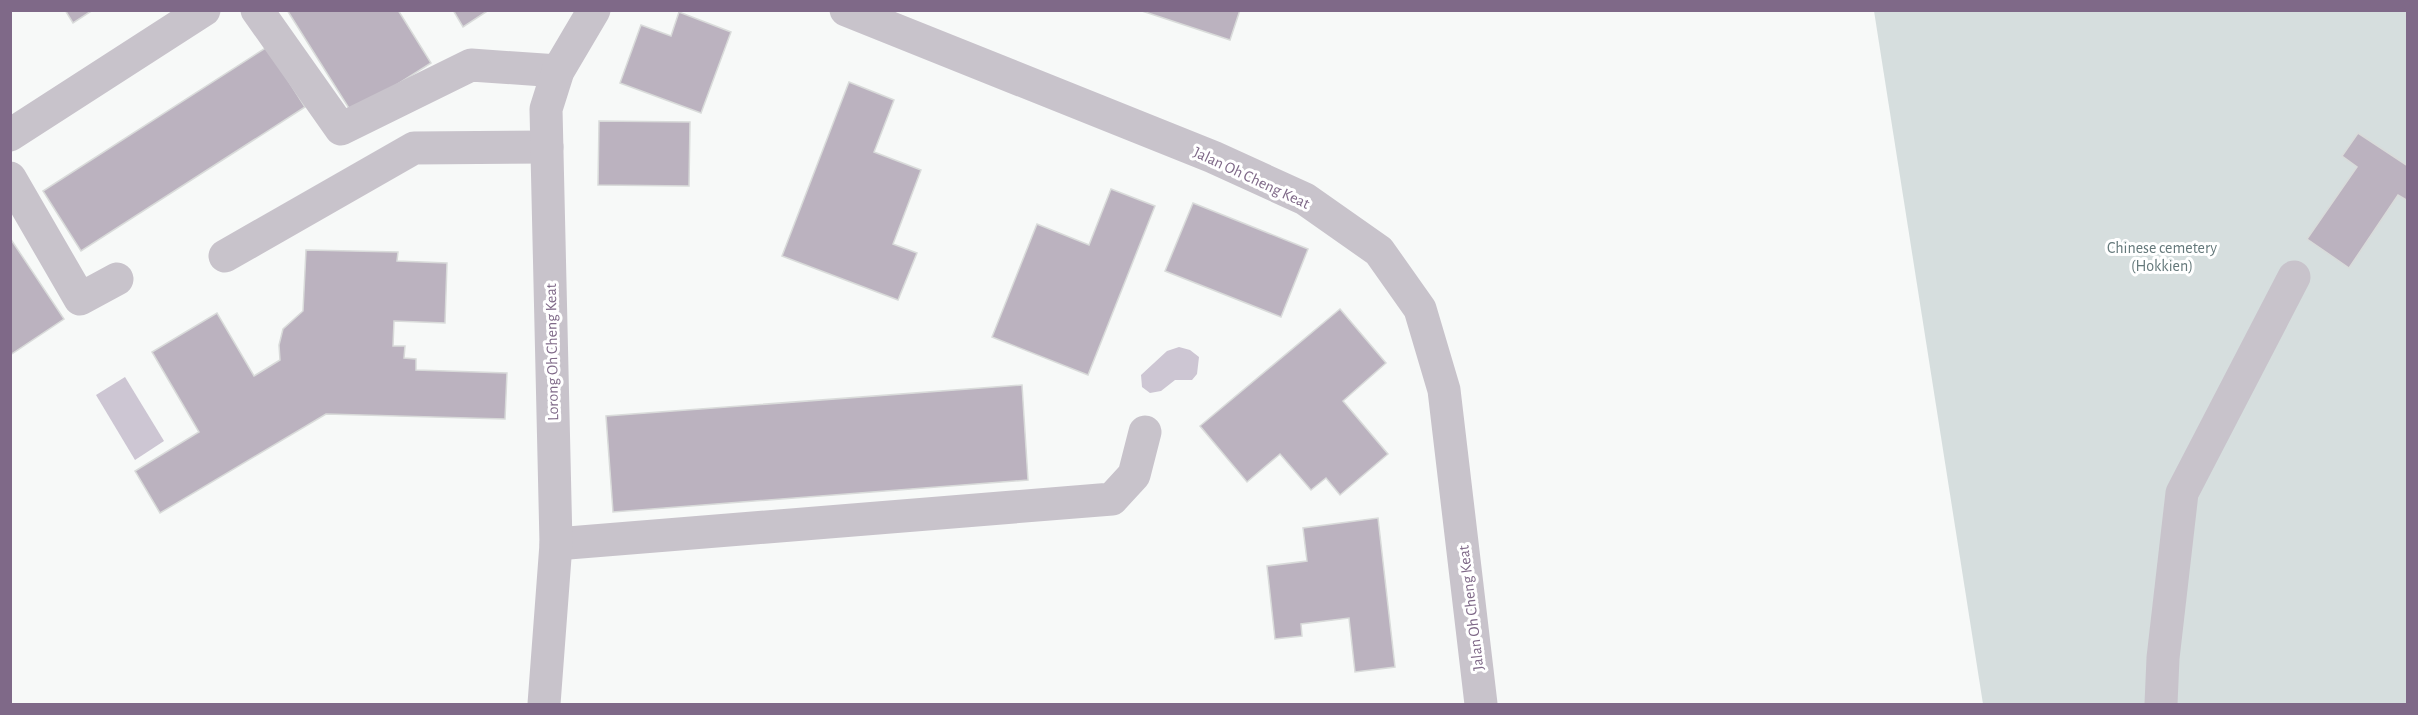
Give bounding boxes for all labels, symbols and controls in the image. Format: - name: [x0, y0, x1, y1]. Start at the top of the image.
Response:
- street label: Jalan Oh Cheng Keat: [1191, 144, 1312, 212]
- park label: Chinese cemetery (Hokkien): [2107, 240, 2217, 274]
- street label: Lorong Oh Cheng Keat: [543, 283, 561, 421]
- street label: Jalan Oh Cheng Keat: [1455, 544, 1487, 671]

